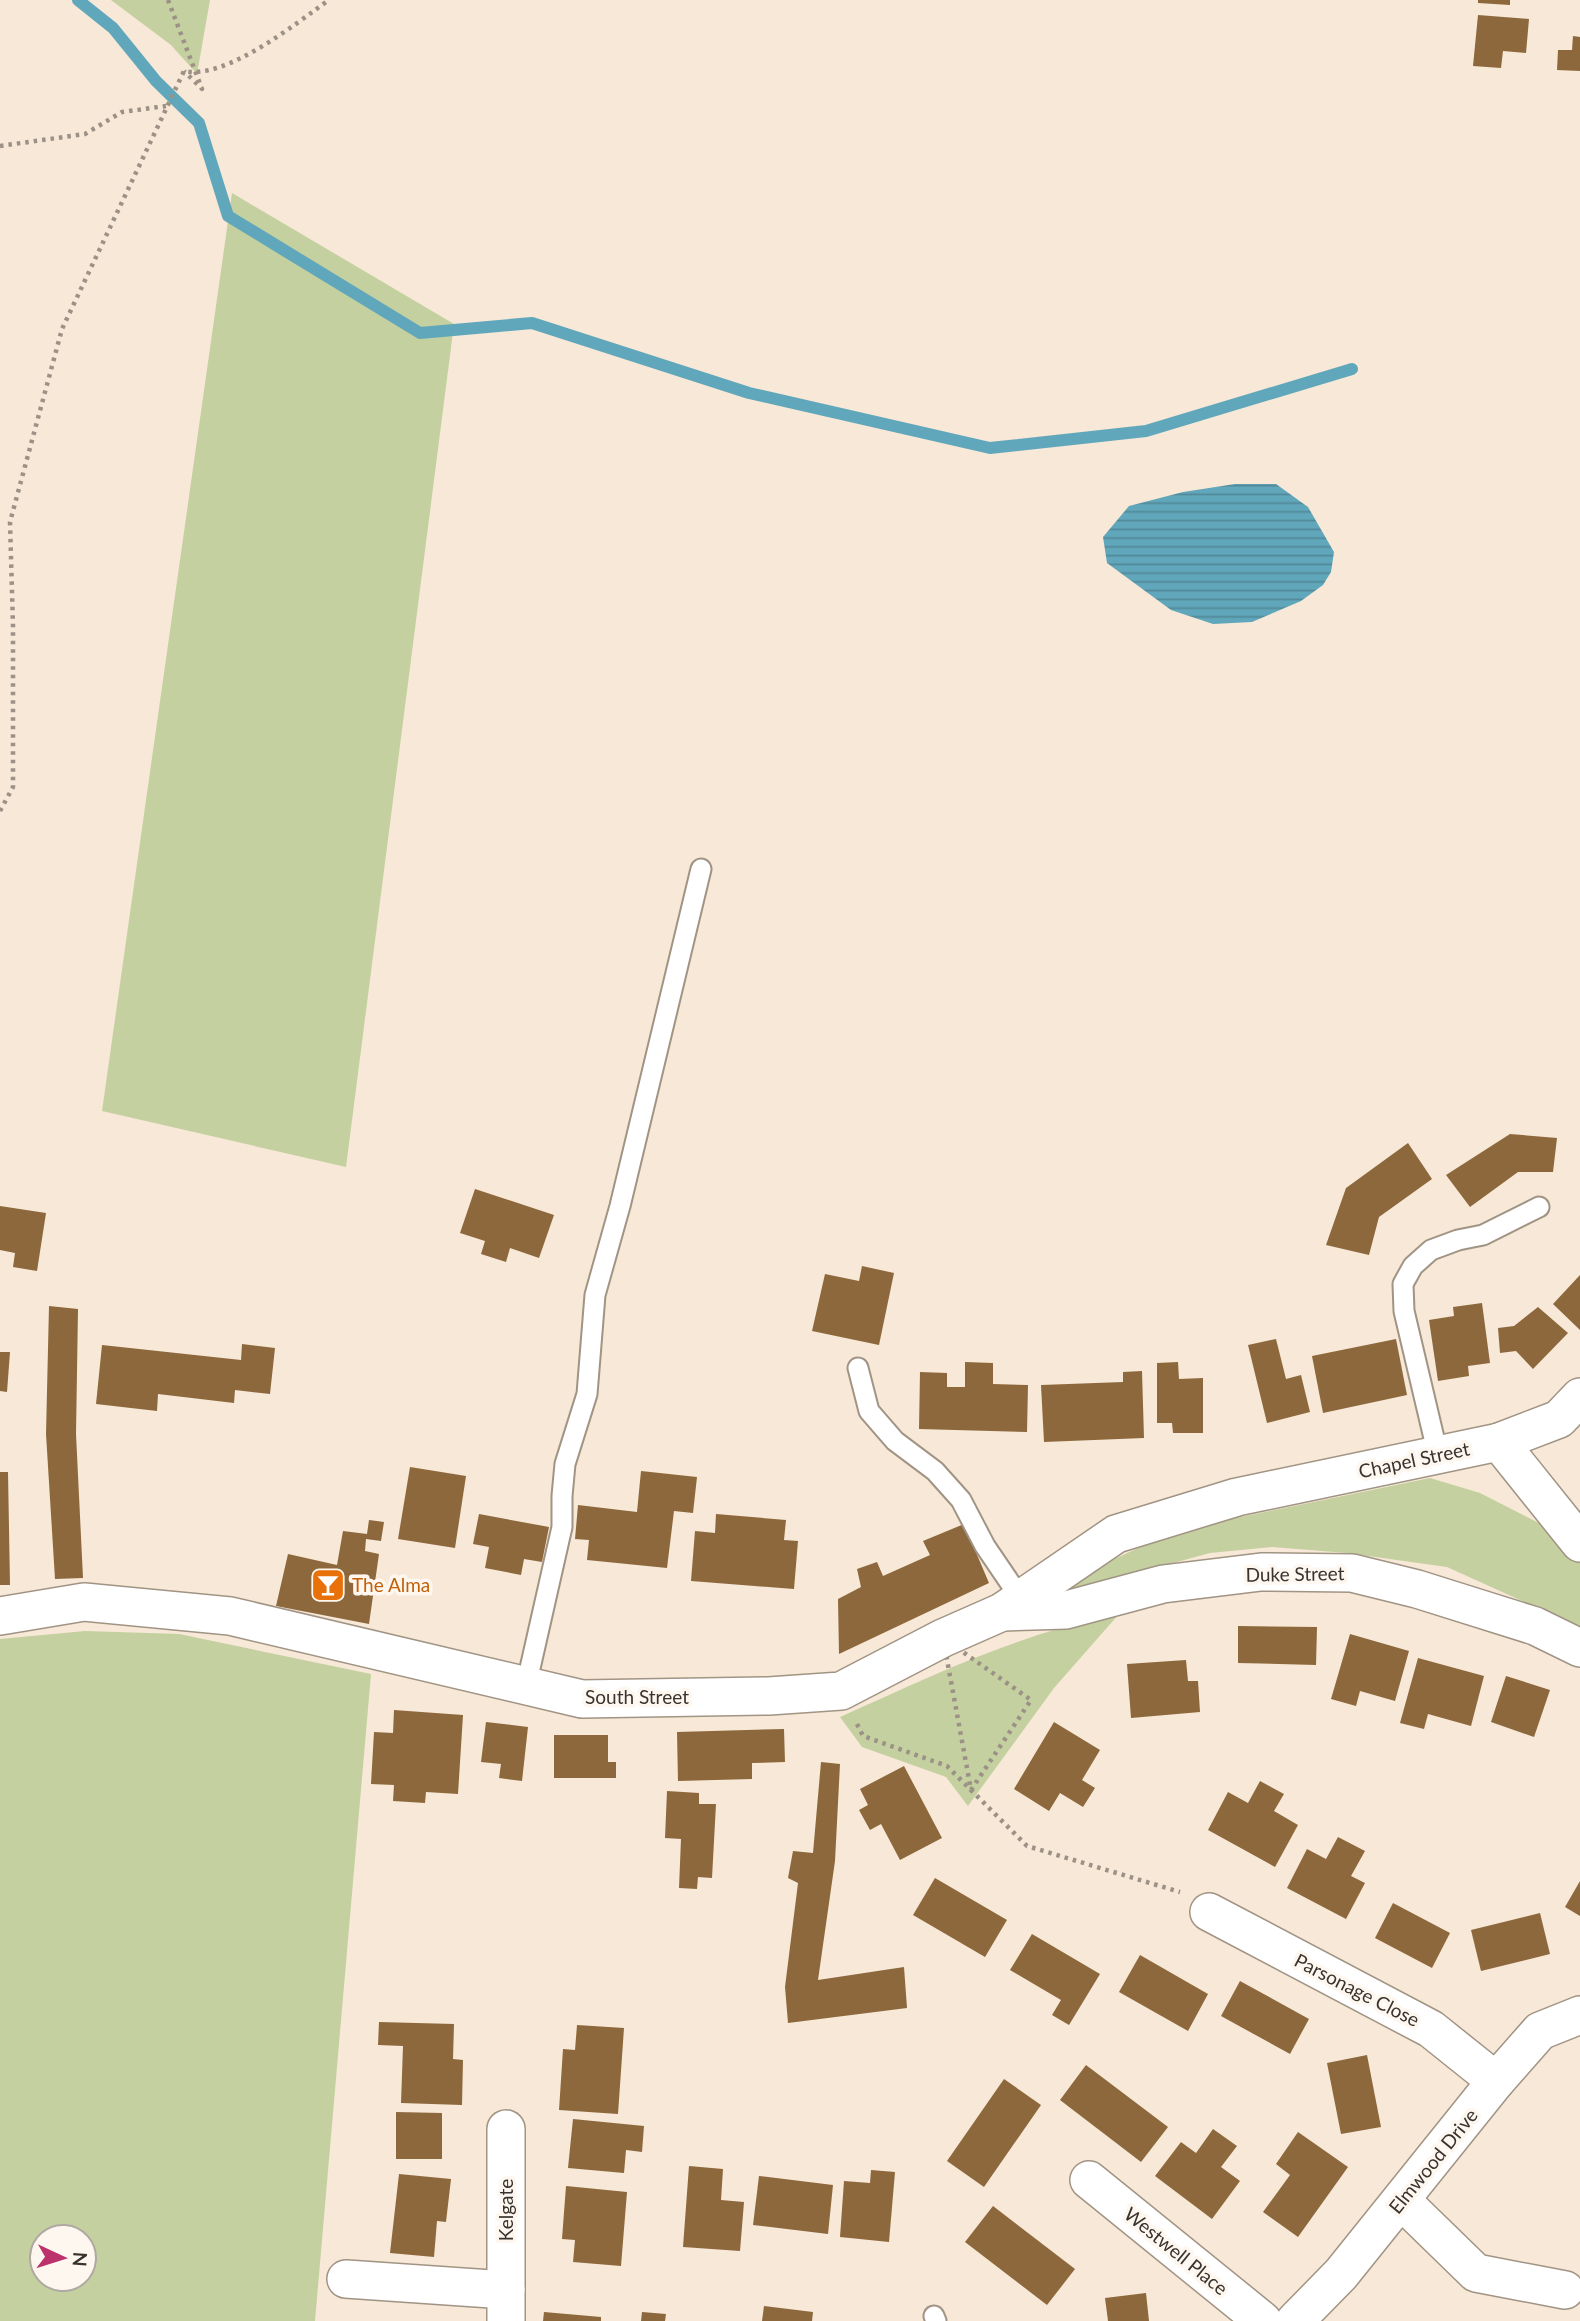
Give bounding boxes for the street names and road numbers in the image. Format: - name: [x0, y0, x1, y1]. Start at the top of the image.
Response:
- street label: Chapel Street: [1356, 1436, 1472, 1482]
- street label: Duke Street: [1245, 1561, 1345, 1586]
- street label: South Street: [585, 1685, 689, 1708]
- street label: Parsonage Close: [1291, 1948, 1424, 2031]
- street label: Elmwood Drive: [1383, 2104, 1482, 2218]
- street label: Kelgate: [494, 2179, 517, 2241]
- street label: Westwell Place: [1120, 2202, 1233, 2299]

